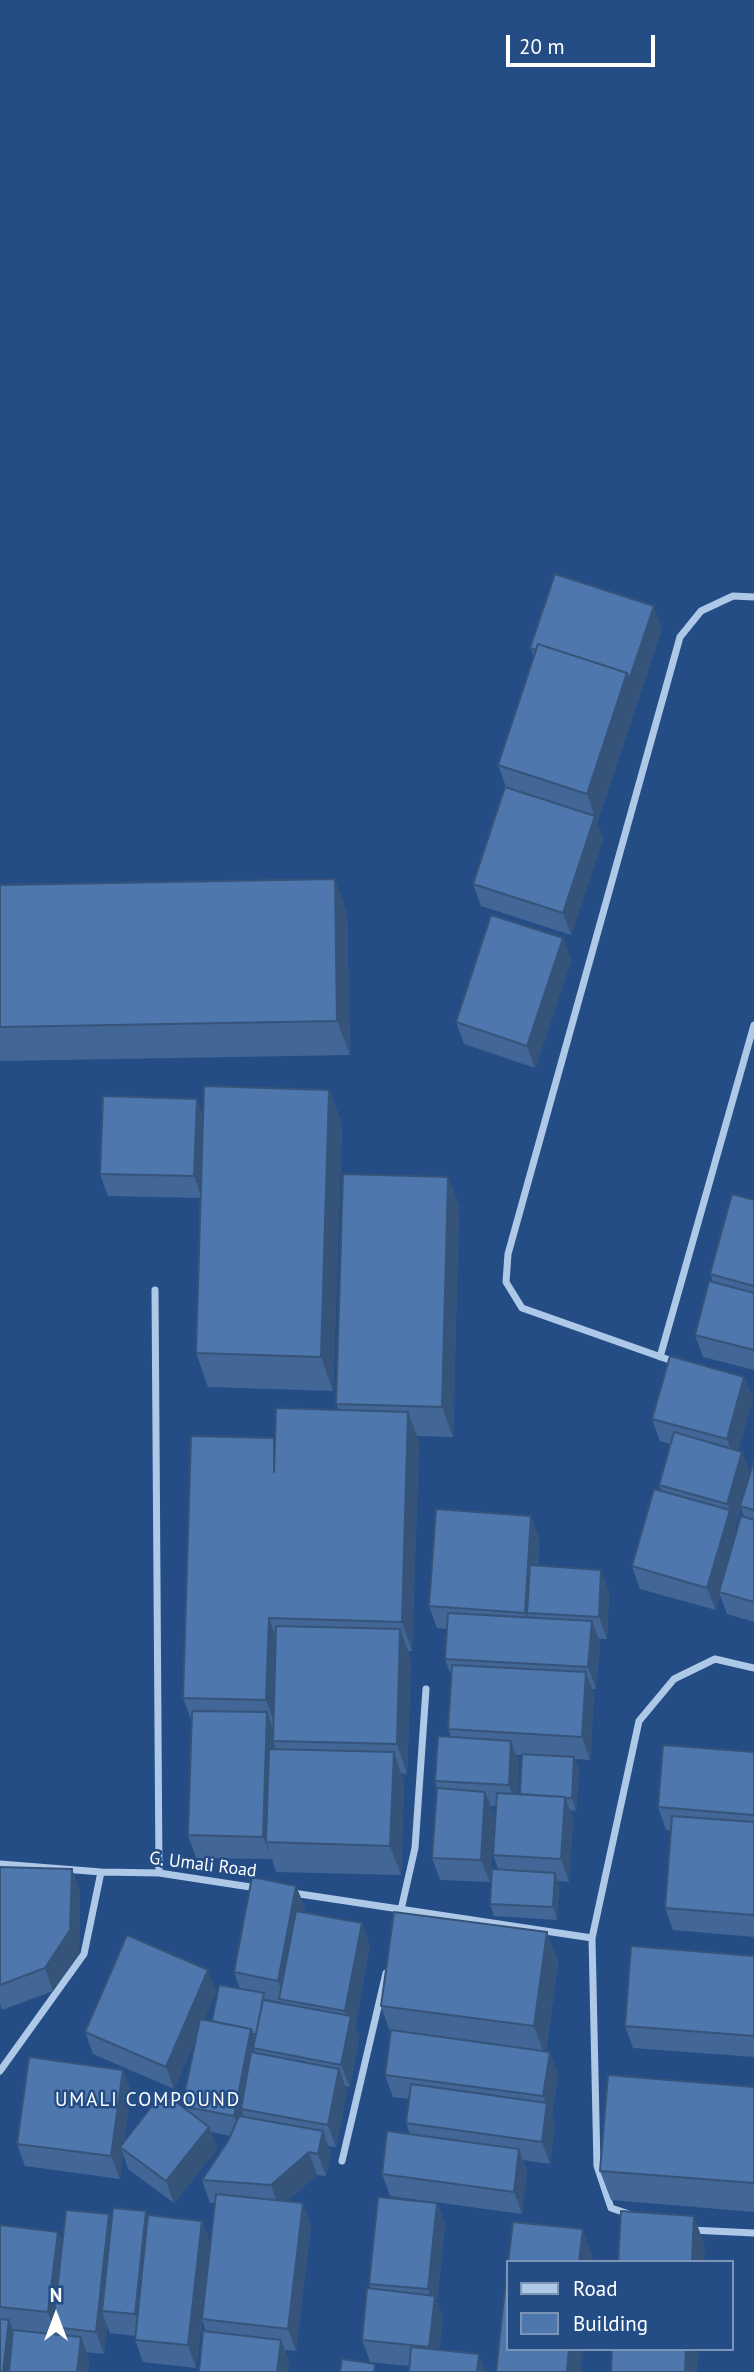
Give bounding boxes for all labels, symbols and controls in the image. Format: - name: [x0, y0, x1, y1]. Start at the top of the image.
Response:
- scale bar: [509, 21, 658, 65]
- text: 20 m: [519, 33, 565, 60]
- street label: G. Umali Road: [148, 1848, 258, 1882]
- district label: UMALI COMPOUND: [57, 2090, 239, 2112]
- legend: [505, 2260, 733, 2351]
- text: Road: [573, 2275, 617, 2302]
- north arrow: [21, 2281, 91, 2351]
- text: N: [50, 2283, 62, 2307]
- text: Building: [573, 2310, 648, 2337]

